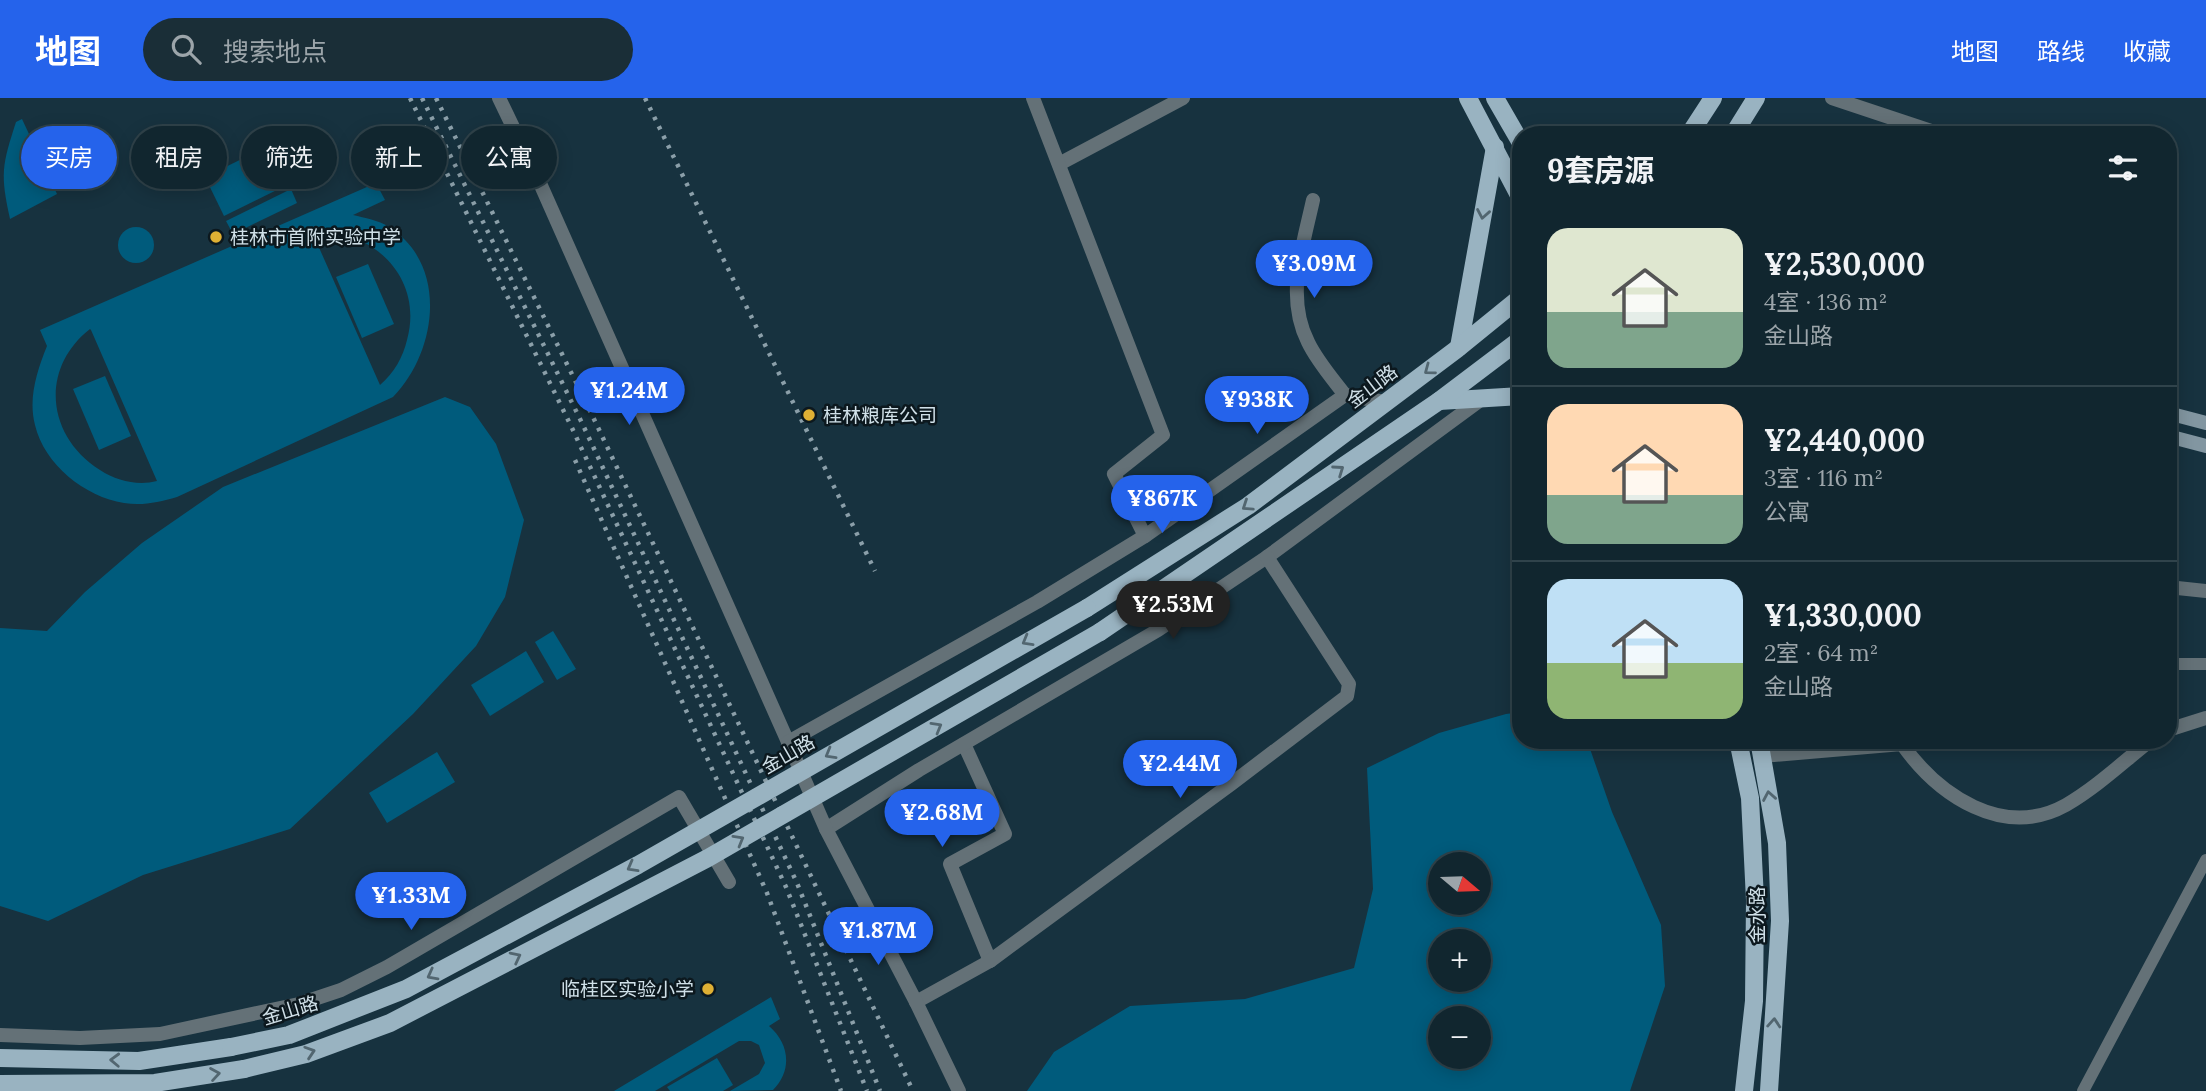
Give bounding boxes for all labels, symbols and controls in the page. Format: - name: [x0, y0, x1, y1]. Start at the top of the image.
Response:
- search box: [143, 18, 633, 81]
- text: 地图: [35, 30, 101, 72]
- icon: search: [167, 30, 205, 68]
- text: 搜索地点: [223, 35, 327, 68]
- text: 地图: [1951, 36, 1999, 67]
- text: 路线: [2037, 36, 2085, 67]
- text: 收藏: [2123, 36, 2171, 67]
- chip: 买房: [21, 126, 117, 189]
- chip: 租房: [131, 126, 227, 189]
- chip: 筛选: [241, 126, 337, 189]
- chip: 新上: [351, 126, 447, 189]
- chip: 公寓: [461, 126, 557, 189]
- icon: filters: [2104, 149, 2142, 187]
- text: 9套房源: [1547, 151, 1654, 189]
- one-way arrow: [1476, 208, 1491, 220]
- place label: 桂林市首附实验中学: [230, 225, 401, 249]
- marker: 桂林市首附实验中学: [208, 229, 224, 245]
- pin: ¥3.09M: [1257, 240, 1371, 300]
- text: ¥2,530,000: [1764, 245, 1925, 283]
- text: ¥3.09M: [1272, 248, 1356, 277]
- icon: home: [1603, 256, 1687, 340]
- text: 4室 · 136 m²: [1764, 287, 1887, 316]
- text: 金山路: [1764, 321, 1833, 350]
- street label: 金山路: [1342, 359, 1402, 413]
- one-way arrow: [1424, 361, 1436, 374]
- pin: ¥1.24M: [572, 368, 686, 427]
- text: ¥1.24M: [590, 375, 668, 404]
- pin: ¥938K: [1208, 376, 1306, 436]
- text: ¥938K: [1221, 384, 1293, 413]
- place label: 桂林粮库公司: [823, 403, 937, 427]
- marker: 桂林粮库公司: [801, 407, 817, 423]
- text: ¥2,440,000: [1764, 421, 1925, 459]
- icon: home: [1603, 432, 1687, 516]
- text: 3室 · 116 m²: [1764, 463, 1883, 492]
- one-way arrow: [1331, 466, 1344, 478]
- pin: ¥867K: [1113, 476, 1211, 535]
- text: ¥867K: [1127, 483, 1197, 512]
- text: 公寓: [1764, 497, 1810, 526]
- one-way arrow: [1242, 498, 1255, 510]
- pin: ¥2.53M: [1116, 582, 1230, 641]
- text: ¥2.53M: [1132, 589, 1214, 618]
- text: ¥1,330,000: [1764, 596, 1922, 634]
- icon: home: [1603, 607, 1687, 691]
- one-way arrow: [1022, 633, 1035, 646]
- text: 2室 · 64 m²: [1764, 638, 1878, 667]
- text: 金山路: [1764, 672, 1833, 701]
- one-way arrow: [929, 722, 942, 735]
- street label: 金山路: [757, 729, 819, 779]
- pin: ¥2.44M: [1123, 740, 1237, 800]
- one-way arrow: [825, 746, 838, 759]
- text: ¥2.44M: [1139, 748, 1221, 777]
- pin: ¥2.68M: [885, 790, 999, 849]
- one-way arrow: [1762, 790, 1777, 802]
- text: ¥2.68M: [901, 797, 983, 826]
- one-way arrow: [732, 835, 745, 848]
- north arrow: [1428, 852, 1491, 915]
- map controls: [1428, 852, 1491, 1069]
- one-way arrow: [627, 859, 640, 872]
- pin: ¥1.33M: [354, 872, 468, 932]
- text: ¥1.33M: [371, 880, 451, 909]
- street label: 金水路: [1745, 886, 1769, 944]
- pin: ¥1.87M: [821, 908, 935, 967]
- text: ¥1.87M: [839, 915, 917, 944]
- button: +: [1428, 929, 1491, 992]
- one-way arrow: [509, 952, 521, 966]
- one-way arrow: [427, 967, 439, 980]
- place label: 临桂区实验小学: [561, 977, 694, 1001]
- marker: 临桂区实验小学: [700, 981, 716, 997]
- street label: 金山路: [259, 990, 321, 1030]
- button: −: [1428, 1006, 1491, 1069]
- one-way arrow: [1766, 1017, 1781, 1028]
- one-way arrow: [304, 1046, 316, 1061]
- one-way arrow: [109, 1053, 120, 1068]
- one-way arrow: [209, 1067, 220, 1082]

